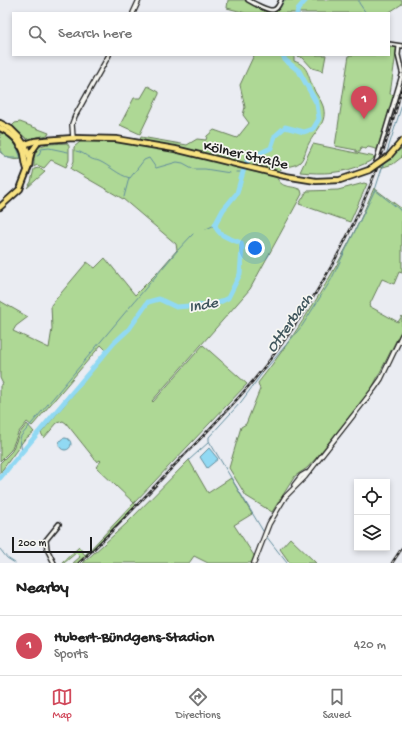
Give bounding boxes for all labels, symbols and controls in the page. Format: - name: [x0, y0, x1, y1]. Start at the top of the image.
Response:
- search box: [12, 12, 390, 56]
- icon: search: [26, 23, 48, 45]
- text: Search here: [58, 25, 132, 43]
- pin: 1: [351, 86, 377, 119]
- street label: Kölner Straße: [201, 137, 290, 175]
- your location: [245, 238, 265, 258]
- water label: Otterbach: [263, 291, 319, 357]
- water label: Inde: [188, 294, 220, 318]
- map controls: [354, 479, 390, 551]
- button: locate: [354, 479, 390, 515]
- button: layers: [354, 515, 390, 551]
- scale bar: [12, 535, 92, 554]
- text: 200 m: [18, 538, 46, 550]
- text: Nearby: [16, 579, 69, 599]
- text: Hubert-Bündgens-Stadion: [54, 629, 214, 647]
- text: 1: [26, 638, 32, 653]
- text: 420 m: [354, 638, 386, 653]
- text: Sports: [54, 647, 88, 662]
- tab: Map: [51, 686, 73, 722]
- tab: Directions: [176, 686, 220, 722]
- tab: Saved: [323, 686, 351, 722]

